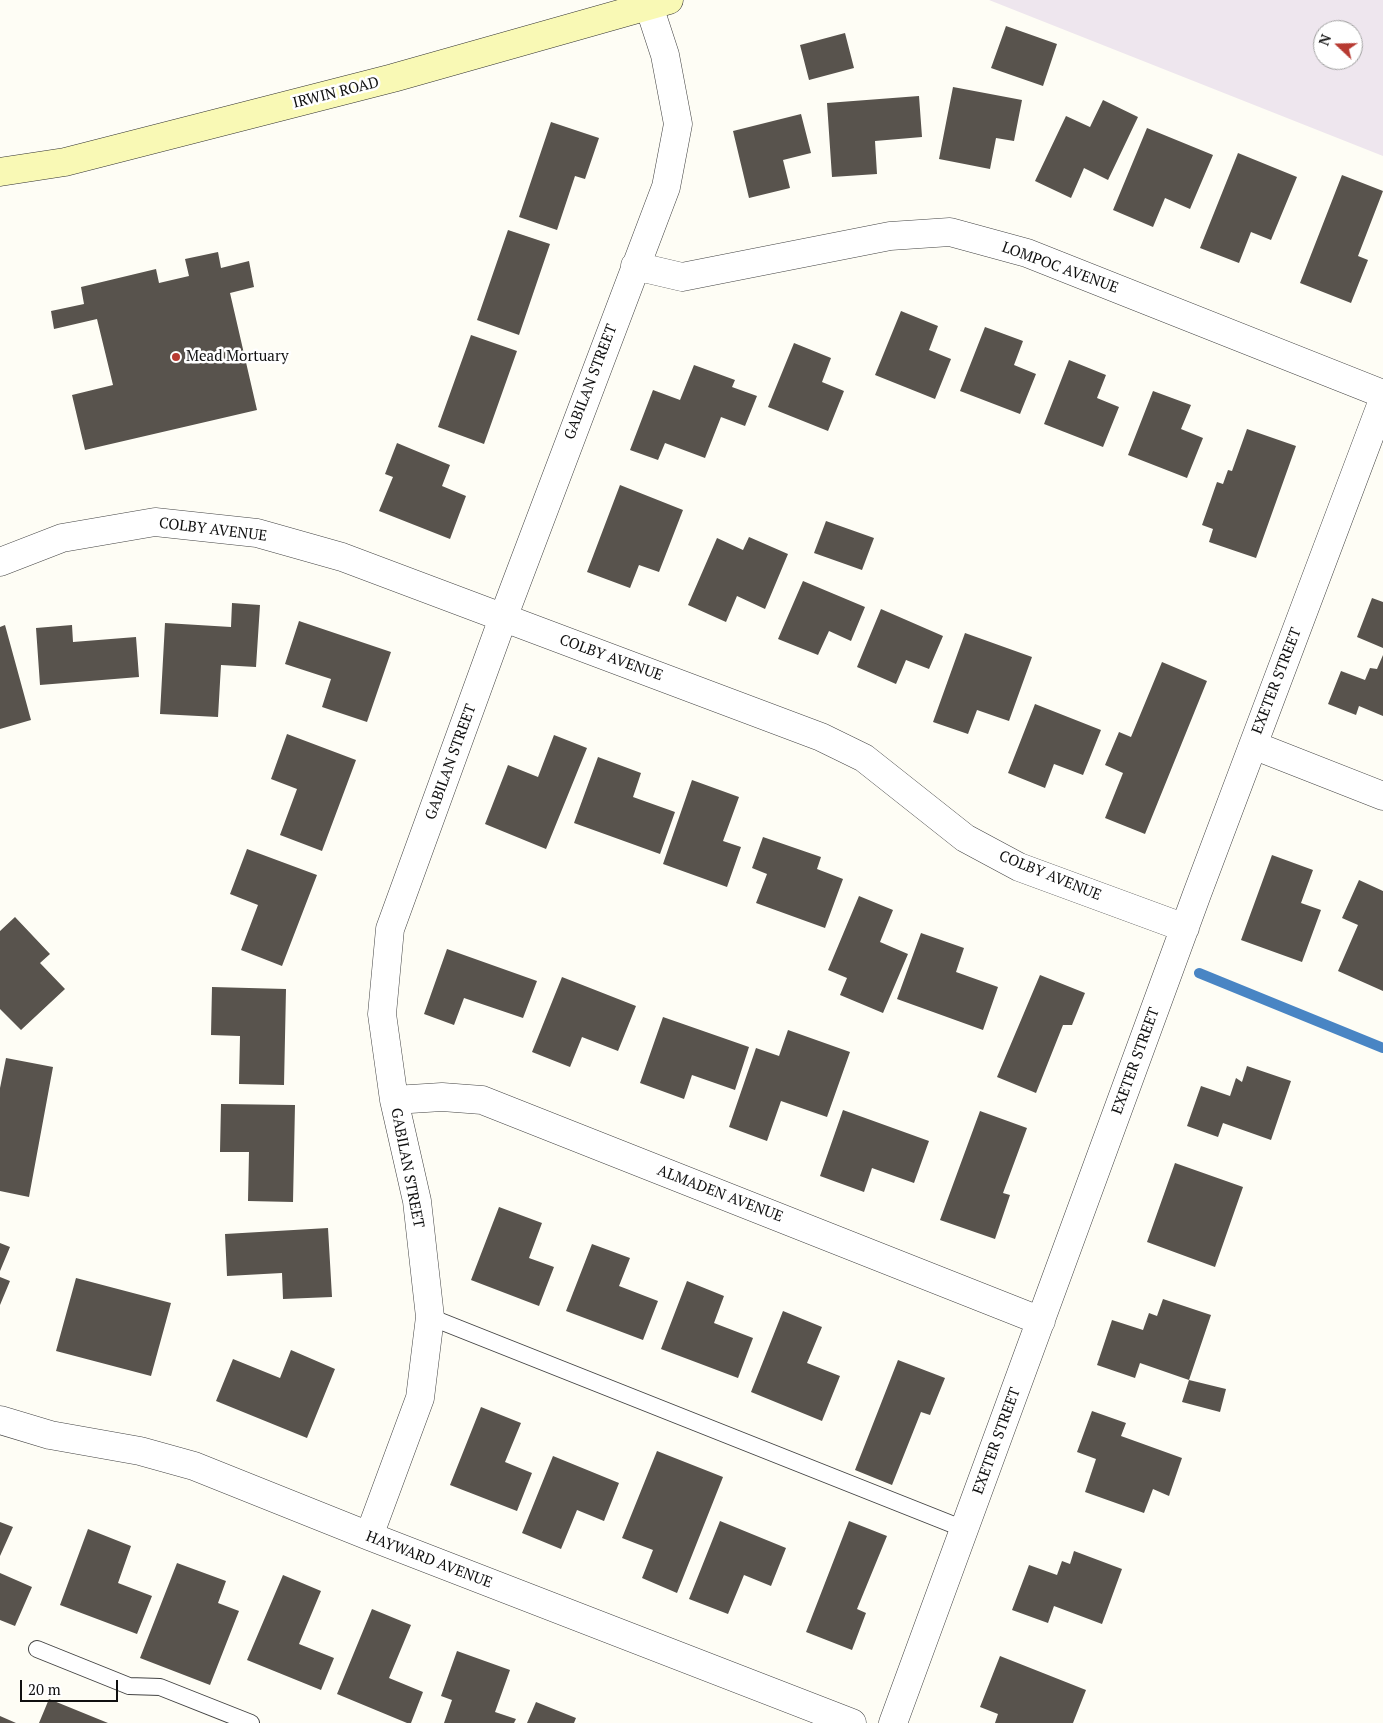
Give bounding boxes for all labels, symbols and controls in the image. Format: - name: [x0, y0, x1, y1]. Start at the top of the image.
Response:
- north arrow: [1313, 20, 1363, 70]
- text: N: [1314, 31, 1335, 48]
- street label: IRWIN ROAD: [291, 74, 381, 112]
- street label: LOMPOC AVENUE: [999, 239, 1121, 297]
- street label: GABILAN STREET: [561, 322, 621, 442]
- place label: Mead Mortuary: [186, 348, 288, 366]
- marker: Mead Mortuary: [170, 351, 182, 363]
- street label: COLBY AVENUE: [158, 514, 268, 546]
- street label: EXETER STREET: [1248, 625, 1306, 737]
- street label: COLBY AVENUE: [557, 631, 665, 685]
- street label: GABILAN STREET: [422, 702, 480, 822]
- street label: COLBY AVENUE: [996, 847, 1104, 905]
- street label: EXETER STREET: [1108, 1005, 1164, 1117]
- street label: GABILAN STREET: [387, 1107, 427, 1229]
- street label: ALMADEN AVENUE: [655, 1162, 785, 1226]
- street label: EXETER STREET: [969, 1385, 1025, 1497]
- street label: HAYWARD AVENUE: [363, 1528, 495, 1592]
- scale bar: [22, 1670, 120, 1702]
- text: 20 m: [28, 1679, 61, 1699]

